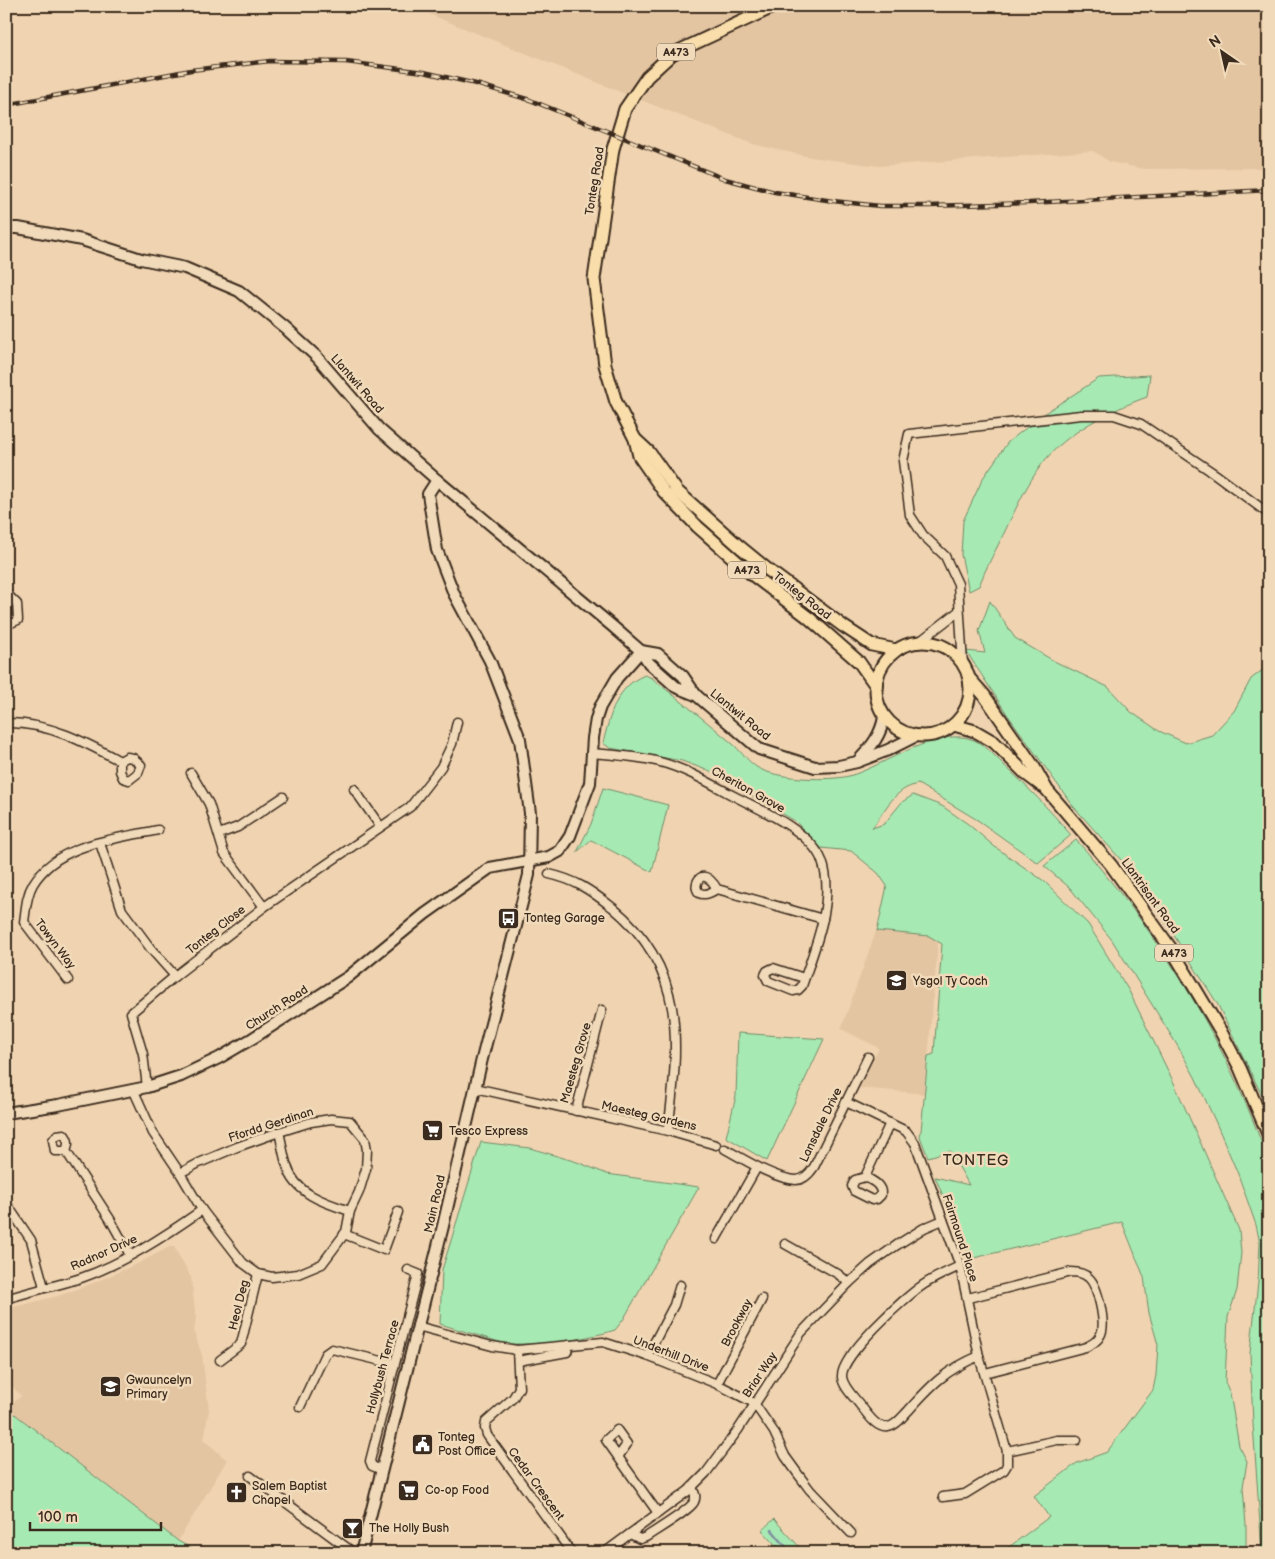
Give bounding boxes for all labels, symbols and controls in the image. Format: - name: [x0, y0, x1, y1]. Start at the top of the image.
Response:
- north arrow: [1198, 28, 1248, 78]
- text: N: [1206, 32, 1224, 52]
- road number: A473: [657, 44, 695, 61]
- street label: Tonteg Road: [582, 146, 608, 216]
- street label: Llantwit Road: [327, 351, 387, 417]
- road number: A473: [728, 562, 766, 578]
- street label: Tonteg Road: [770, 569, 834, 623]
- street label: Llantwit Road: [707, 686, 773, 744]
- street label: Cheriton Grove: [708, 764, 788, 816]
- street label: Llantrisant Road: [1118, 855, 1182, 937]
- street label: Tonteg Close: [183, 902, 249, 958]
- bus stop icon: Tonteg Garage: [496, 906, 520, 930]
- place label: Tonteg Garage: [524, 911, 605, 926]
- street label: Towyn Way: [31, 916, 79, 972]
- road number: A473: [1155, 944, 1193, 961]
- school or university icon: Ysgol Ty Coch: [885, 969, 909, 993]
- place label: Ysgol Ty Coch: [912, 974, 988, 989]
- street label: Church Road: [243, 982, 311, 1034]
- street label: Maesteg Grove: [557, 1021, 595, 1105]
- street label: Lansdale Drive: [797, 1085, 845, 1165]
- street label: Maesteg Gardens: [600, 1098, 698, 1134]
- street label: Ffordd Gerdinan: [227, 1104, 316, 1146]
- supermarket icon: Tesco Express: [421, 1119, 445, 1143]
- place label: Tesco Express: [449, 1124, 528, 1139]
- district label: TONTEG: [943, 1151, 1009, 1170]
- street label: Main Road: [421, 1173, 449, 1234]
- street label: Fairmound Place: [939, 1192, 981, 1284]
- street label: Radnor Drive: [68, 1232, 140, 1274]
- street label: Heol Deg: [226, 1278, 252, 1332]
- street label: Brookway: [718, 1296, 756, 1349]
- street label: Hollybush Terrace: [363, 1318, 403, 1416]
- street label: Underhill Drive: [631, 1333, 711, 1375]
- street label: Briar Way: [739, 1349, 781, 1401]
- place label: Gwauncelyn Primary: [126, 1373, 192, 1402]
- school or university icon: Gwauncelyn Primary: [98, 1375, 122, 1399]
- place label: Tonteg Post Office: [438, 1430, 496, 1459]
- public building icon: Tonteg Post Office: [410, 1432, 434, 1456]
- street label: Cedar Crescent: [505, 1445, 568, 1524]
- supermarket icon: Co-op Food: [397, 1478, 421, 1502]
- place label: Salem Baptist Chapel: [252, 1479, 327, 1508]
- church icon: Salem Baptist Chapel: [224, 1481, 248, 1505]
- place label: Co-op Food: [425, 1483, 489, 1498]
- scale bar: [30, 1499, 161, 1531]
- text: 100 m: [38, 1508, 78, 1527]
- bar icon: The Holly Bush: [341, 1516, 365, 1540]
- place label: The Holly Bush: [369, 1521, 450, 1536]

